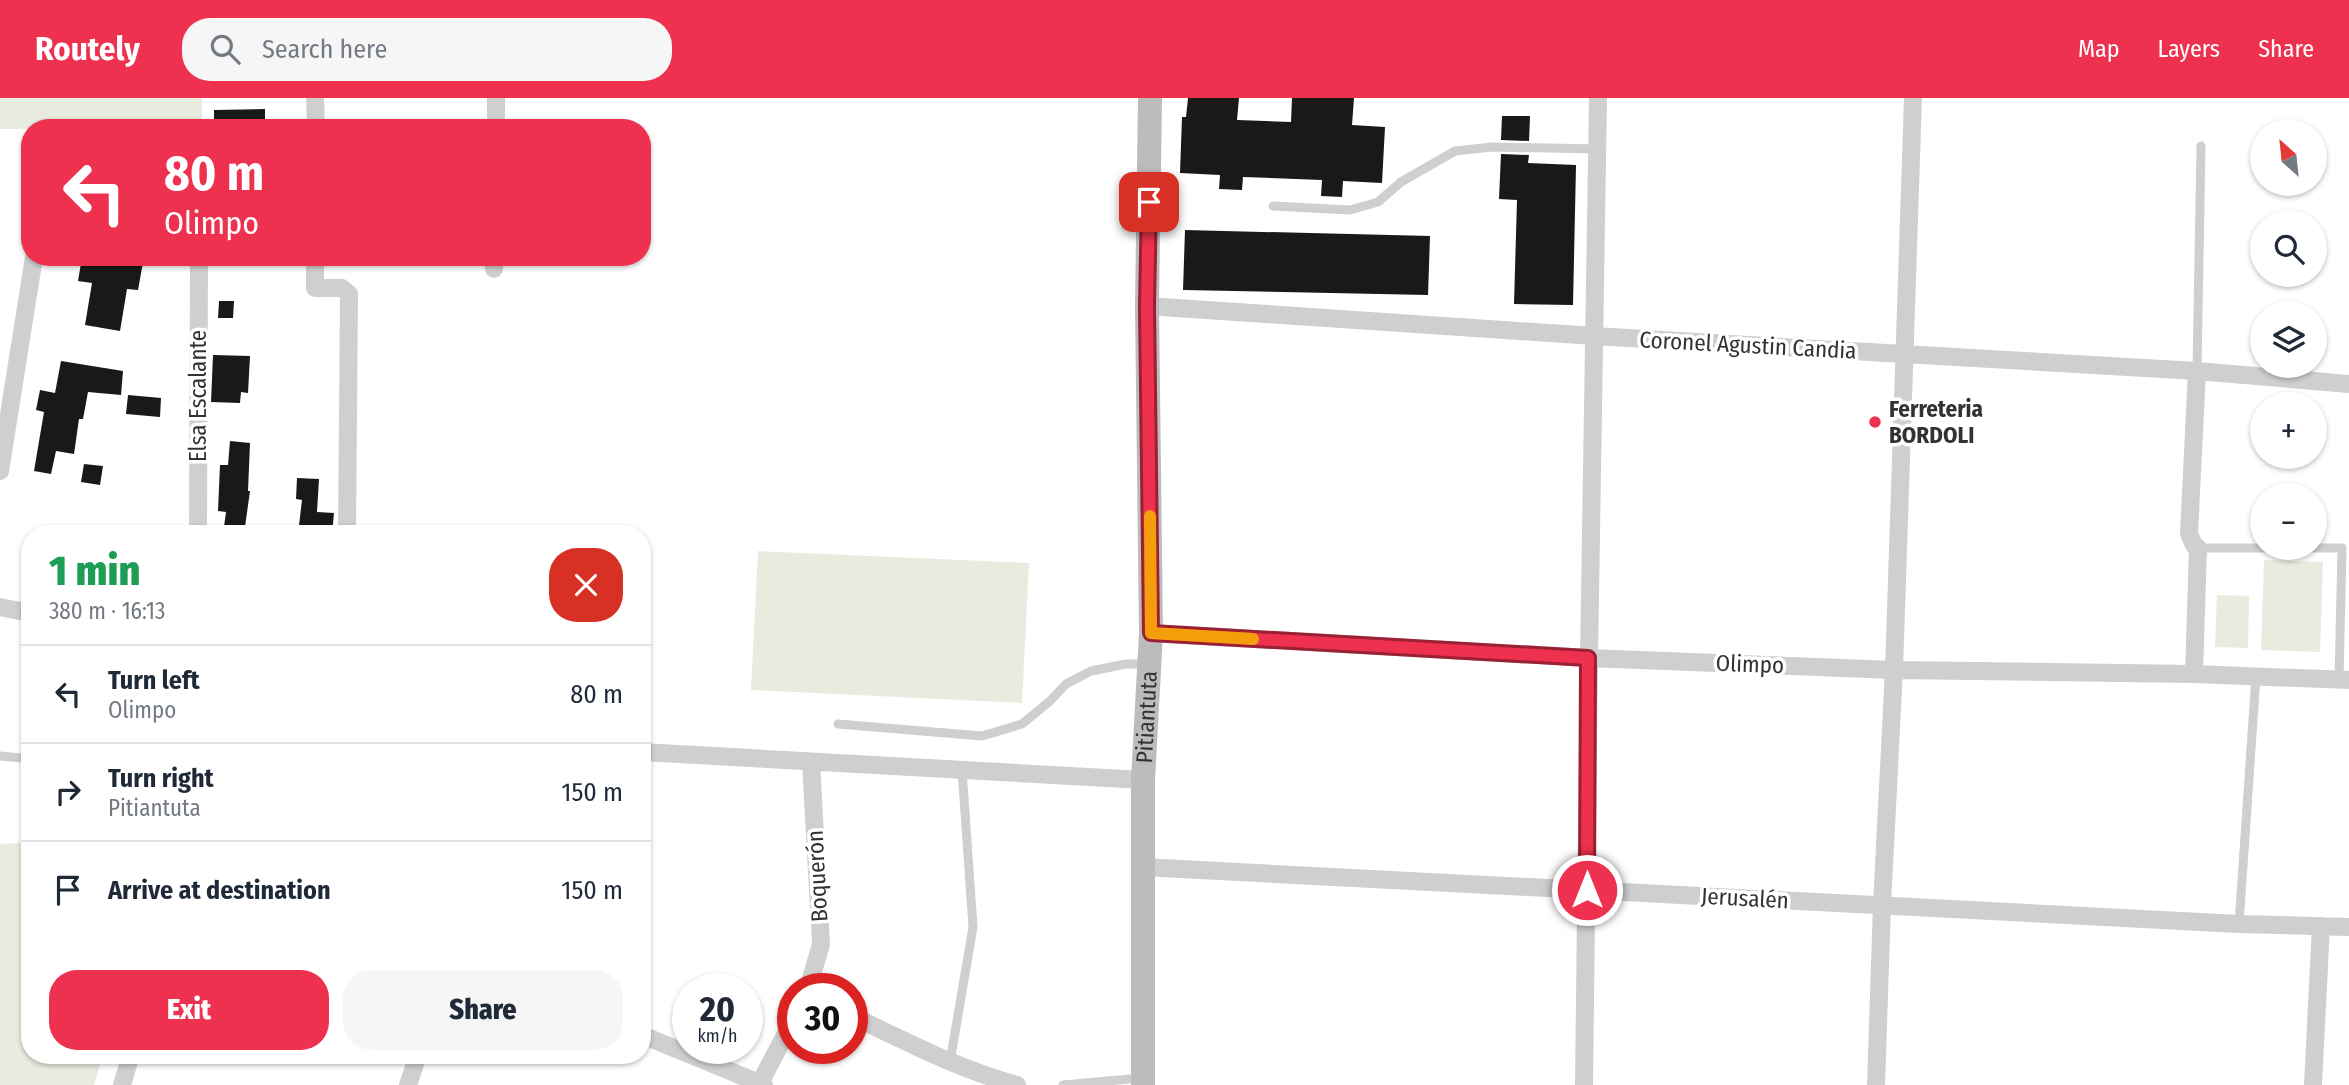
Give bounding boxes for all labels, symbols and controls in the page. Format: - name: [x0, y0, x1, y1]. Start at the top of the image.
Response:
- search box: [182, 18, 672, 81]
- text: Routely: [35, 29, 140, 69]
- icon: search: [206, 30, 244, 68]
- text: Search here: [262, 34, 387, 65]
- text: Map: [2078, 35, 2120, 63]
- text: Layers: [2158, 35, 2220, 63]
- text: Share: [2258, 35, 2314, 63]
- north arrow: [2250, 119, 2328, 196]
- map controls: [2250, 119, 2327, 560]
- text: 80 m: [164, 144, 264, 203]
- icon: left: [49, 147, 140, 238]
- pin: [1119, 172, 1179, 232]
- icon: arrive: [1130, 183, 1168, 221]
- text: Olimpo: [164, 204, 259, 242]
- button: search: [2250, 210, 2327, 287]
- button: layers: [2250, 301, 2327, 378]
- street label: Coronel Agustin Candia: [1639, 325, 1857, 365]
- street label: Elsa Escalante: [184, 330, 212, 462]
- button: +: [2250, 392, 2327, 469]
- place label: Ferreteria BORDOLI: [1889, 395, 1983, 449]
- marker: Ferreteria BORDOLI: [1867, 414, 1883, 430]
- button: −: [2250, 483, 2327, 560]
- text: 1 min: [49, 546, 140, 596]
- button: close: [549, 548, 623, 622]
- text: 380 m · 16:13: [49, 597, 165, 625]
- street label: Olimpo: [1715, 649, 1785, 679]
- text: Turn left: [108, 665, 200, 696]
- street label: Pitiantuta: [1130, 670, 1163, 764]
- icon: left: [49, 675, 87, 713]
- text: 80 m: [570, 679, 623, 710]
- text: Olimpo: [108, 696, 176, 724]
- text: Turn right: [108, 763, 214, 794]
- icon: right: [49, 773, 87, 811]
- text: 150 m: [561, 777, 623, 808]
- text: Pitiantuta: [108, 794, 201, 822]
- street label: Boquerón: [801, 829, 833, 923]
- position arrow: [1550, 853, 1624, 927]
- icon: arrive: [49, 871, 87, 909]
- text: Arrive at destination: [108, 875, 331, 906]
- text: 150 m: [561, 875, 623, 906]
- street label: Jerusalén: [1700, 882, 1790, 914]
- button: Exit: [49, 970, 329, 1050]
- button: Share: [343, 970, 623, 1050]
- speed limit sign: 30: [777, 973, 868, 1064]
- text: 20: [700, 988, 735, 1030]
- text: km/h: [697, 1025, 738, 1047]

